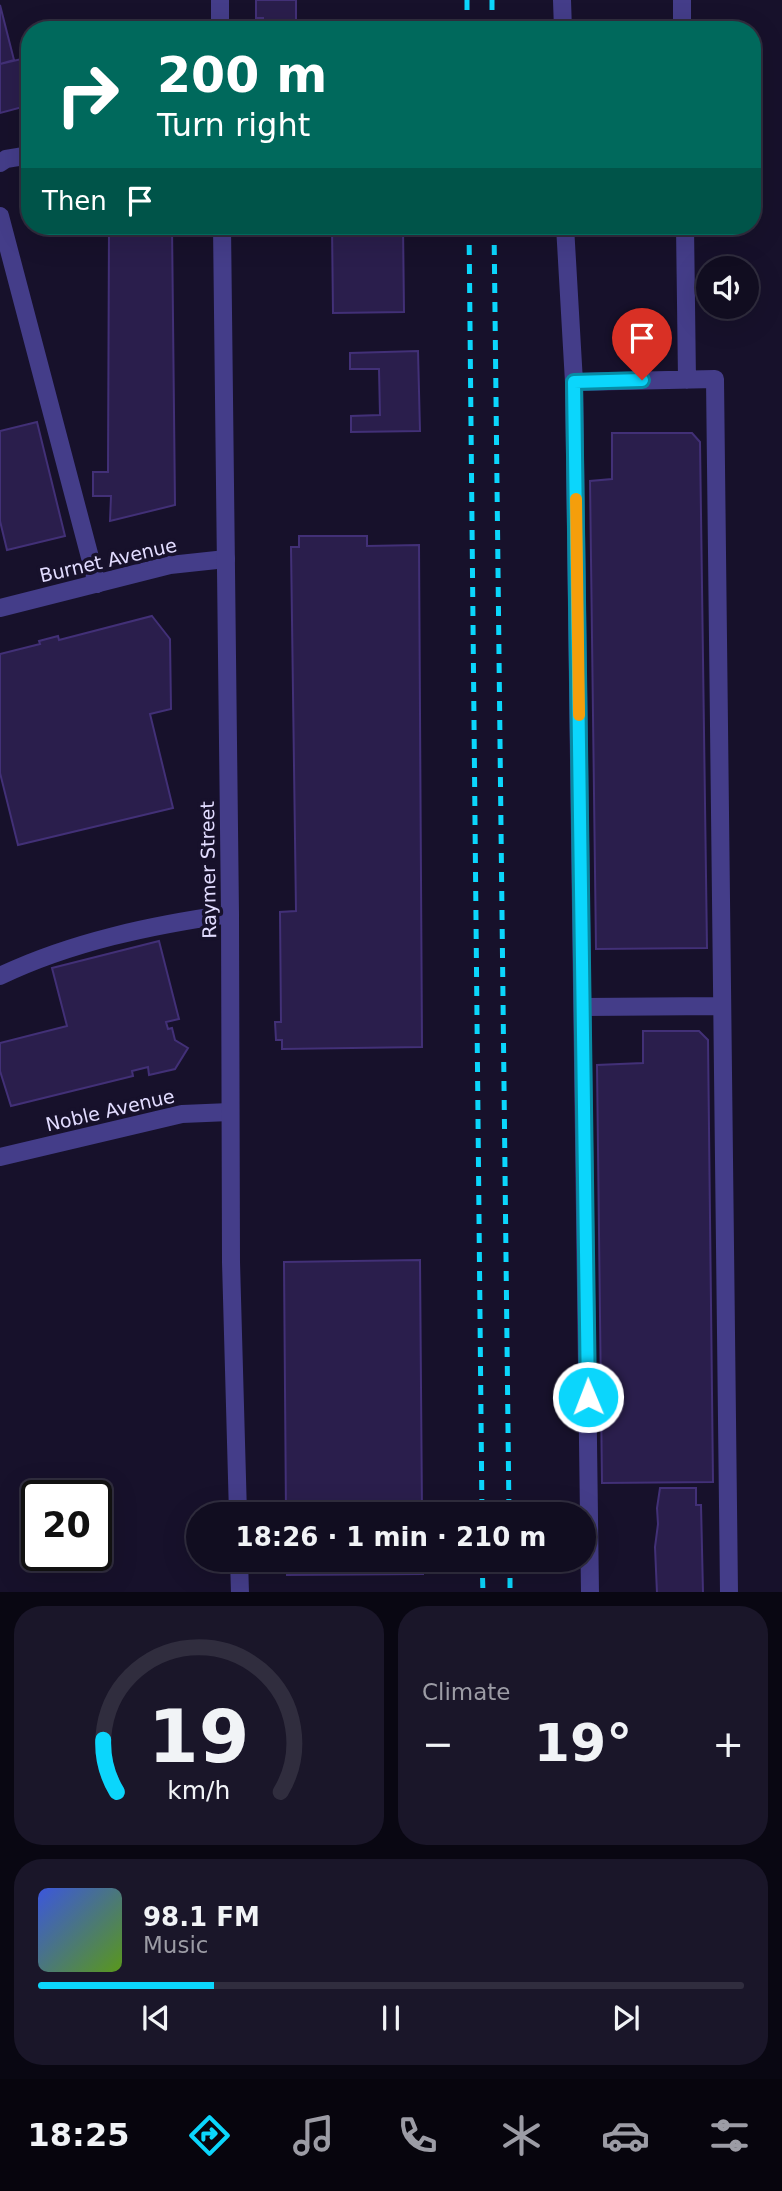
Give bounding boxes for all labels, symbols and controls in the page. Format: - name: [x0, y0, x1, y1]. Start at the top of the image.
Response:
- text: 200 m: [157, 47, 327, 104]
- icon: right: [42, 49, 133, 140]
- text: Turn right: [157, 106, 310, 144]
- icon: arrive: [121, 182, 159, 220]
- text: Then: [42, 186, 107, 216]
- map controls: [696, 256, 759, 319]
- button: sound: [696, 256, 759, 319]
- pin: [612, 308, 672, 380]
- icon: arrive: [623, 319, 661, 357]
- street label: Burnet Avenue: [37, 533, 179, 587]
- street label: Raymer Street: [196, 801, 220, 939]
- street label: Noble Avenue: [43, 1084, 177, 1136]
- position arrow: [551, 1360, 625, 1434]
- speed limit sign: 20: [21, 1480, 112, 1571]
- text: 18:26 · 1 min · 210 m: [236, 1522, 546, 1552]
- text: Climate: [422, 1679, 511, 1705]
- text: 19: [148, 1694, 250, 1779]
- text: 19°: [534, 1713, 632, 1773]
- text: −: [422, 1722, 454, 1766]
- text: +: [712, 1722, 744, 1766]
- text: km/h: [167, 1775, 231, 1804]
- text: 98.1 FM: [143, 1902, 260, 1932]
- text: Music: [143, 1932, 208, 1958]
- icon: previous: [137, 1999, 175, 2037]
- icon: pause: [372, 1999, 410, 2037]
- icon: next: [607, 1999, 645, 2037]
- icon: directions: [185, 2111, 234, 2160]
- icon: music: [289, 2111, 338, 2160]
- icon: phone: [393, 2111, 442, 2160]
- icon: climate: [497, 2111, 546, 2160]
- icon: car: [601, 2111, 650, 2160]
- icon: filters: [705, 2111, 754, 2160]
- text: 18:25: [28, 2116, 129, 2154]

